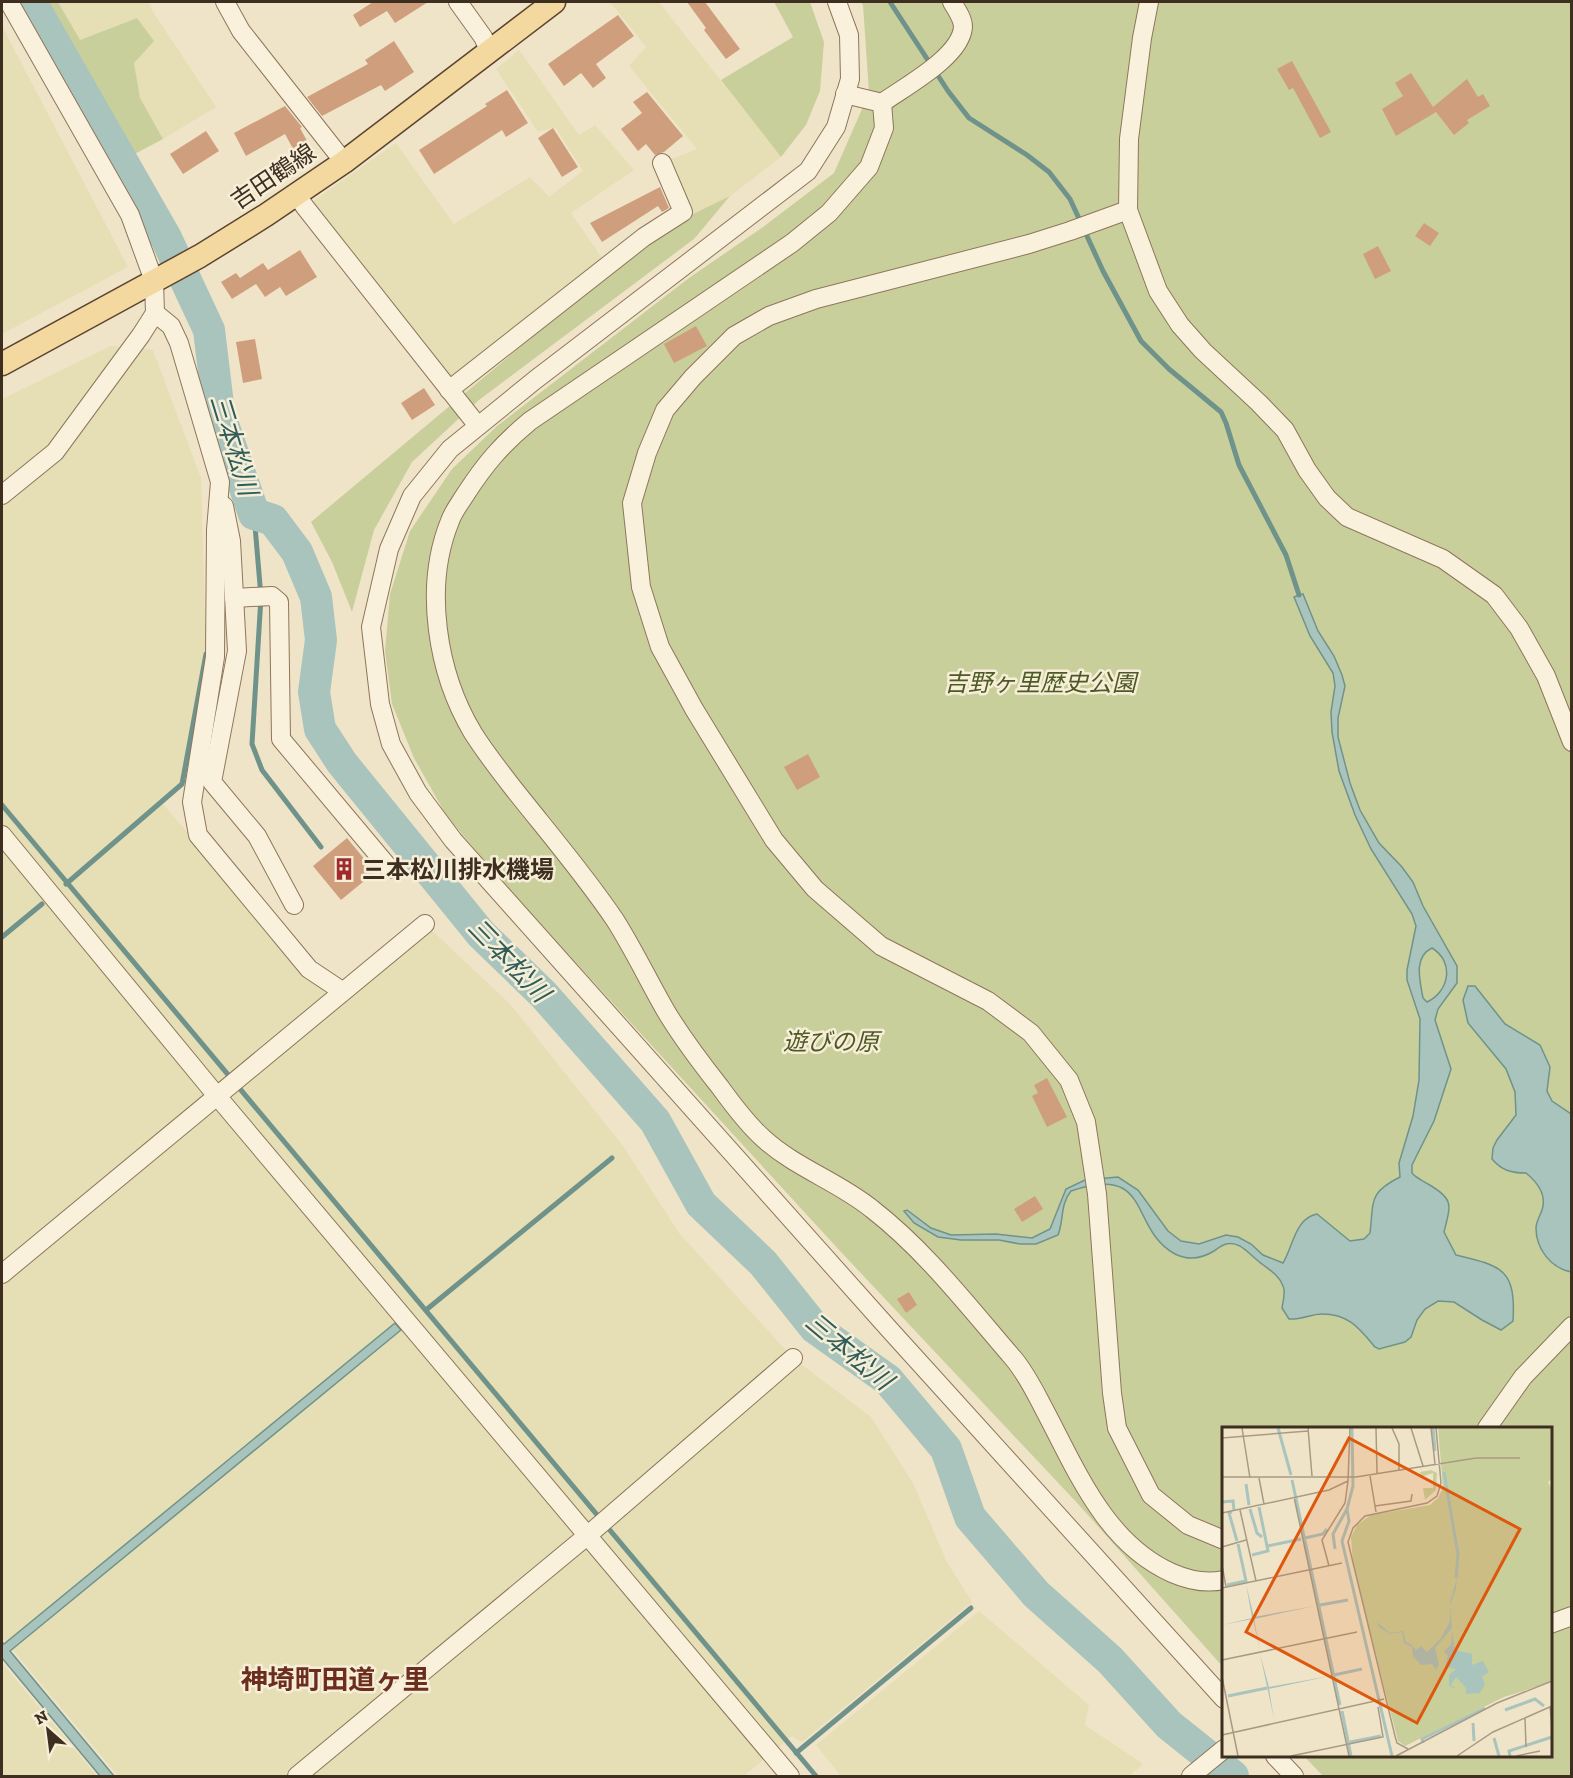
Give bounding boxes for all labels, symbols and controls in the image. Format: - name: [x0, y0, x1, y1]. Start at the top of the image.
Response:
- street label: 吉田鶴線: [225, 137, 321, 215]
- water label: 三本松川: [203, 391, 265, 502]
- park label: 吉野ヶ里歴史公園: [944, 668, 1139, 697]
- place label: 三本松川排水機場: [362, 855, 554, 884]
- building icon: 三本松川排水機場: [331, 856, 357, 882]
- water label: 三本松川: [461, 911, 559, 1011]
- park label: 遊びの原: [783, 1027, 883, 1056]
- water label: 三本松川: [799, 1305, 901, 1399]
- inset map: [1222, 1427, 1552, 1757]
- district label: 神埼町田道ヶ里: [241, 1664, 430, 1696]
- north arrow: [18, 1700, 78, 1760]
- text: N: [31, 1706, 51, 1728]

